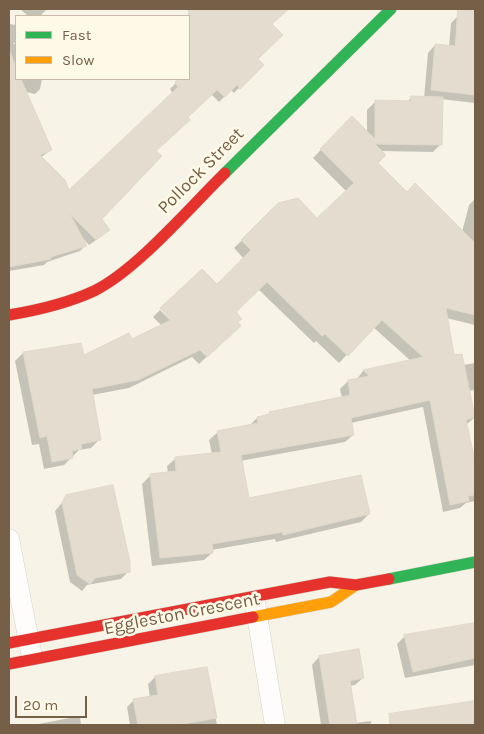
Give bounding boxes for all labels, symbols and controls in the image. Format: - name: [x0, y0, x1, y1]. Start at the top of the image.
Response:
- legend: [15, 15, 190, 80]
- text: Fast: [62, 26, 91, 44]
- text: Slow: [62, 51, 94, 69]
- street label: Pollock Street: [153, 123, 249, 219]
- street label: Eggleston Crescent: [102, 588, 262, 640]
- scale bar: [18, 686, 90, 718]
- text: 20 m: [23, 696, 58, 714]

